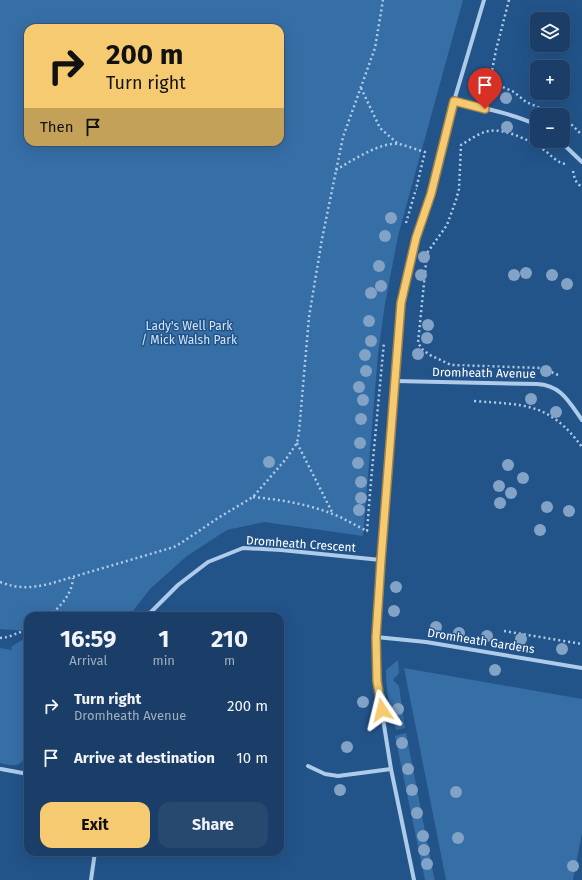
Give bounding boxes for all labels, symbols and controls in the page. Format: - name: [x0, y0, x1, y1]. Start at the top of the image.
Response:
- map controls: [530, 12, 570, 148]
- button: layers: [530, 12, 570, 52]
- text: 200 m: [106, 38, 184, 71]
- icon: right: [40, 40, 92, 92]
- button: +: [530, 60, 570, 100]
- pin: [468, 68, 502, 109]
- text: Turn right: [106, 72, 186, 94]
- icon: arrive: [474, 74, 496, 96]
- button: −: [530, 108, 570, 148]
- icon: arrive: [82, 116, 104, 138]
- text: Then: [40, 118, 74, 136]
- park label: Lady's Well Park / Mick Walsh Park: [141, 319, 238, 347]
- street label: Dromheath Avenue: [432, 365, 536, 381]
- street label: Dromheath Crescent: [246, 533, 357, 555]
- text: 16:59: [60, 625, 117, 653]
- text: 1: [158, 625, 169, 653]
- text: 210: [211, 625, 248, 653]
- street label: Dromheath Gardens: [426, 626, 536, 656]
- text: Arrival: [69, 653, 107, 668]
- text: min: [153, 653, 175, 668]
- text: m: [224, 653, 235, 668]
- position arrow: [361, 689, 403, 731]
- text: Turn right: [74, 690, 141, 708]
- icon: right: [40, 695, 62, 717]
- text: 200 m: [227, 697, 268, 715]
- text: Dromheath Avenue: [74, 708, 186, 723]
- icon: arrive: [40, 747, 62, 769]
- text: Arrive at destination: [74, 749, 215, 767]
- text: 10 m: [236, 749, 268, 767]
- button: Exit: [40, 802, 150, 848]
- button: Share: [158, 802, 268, 848]

